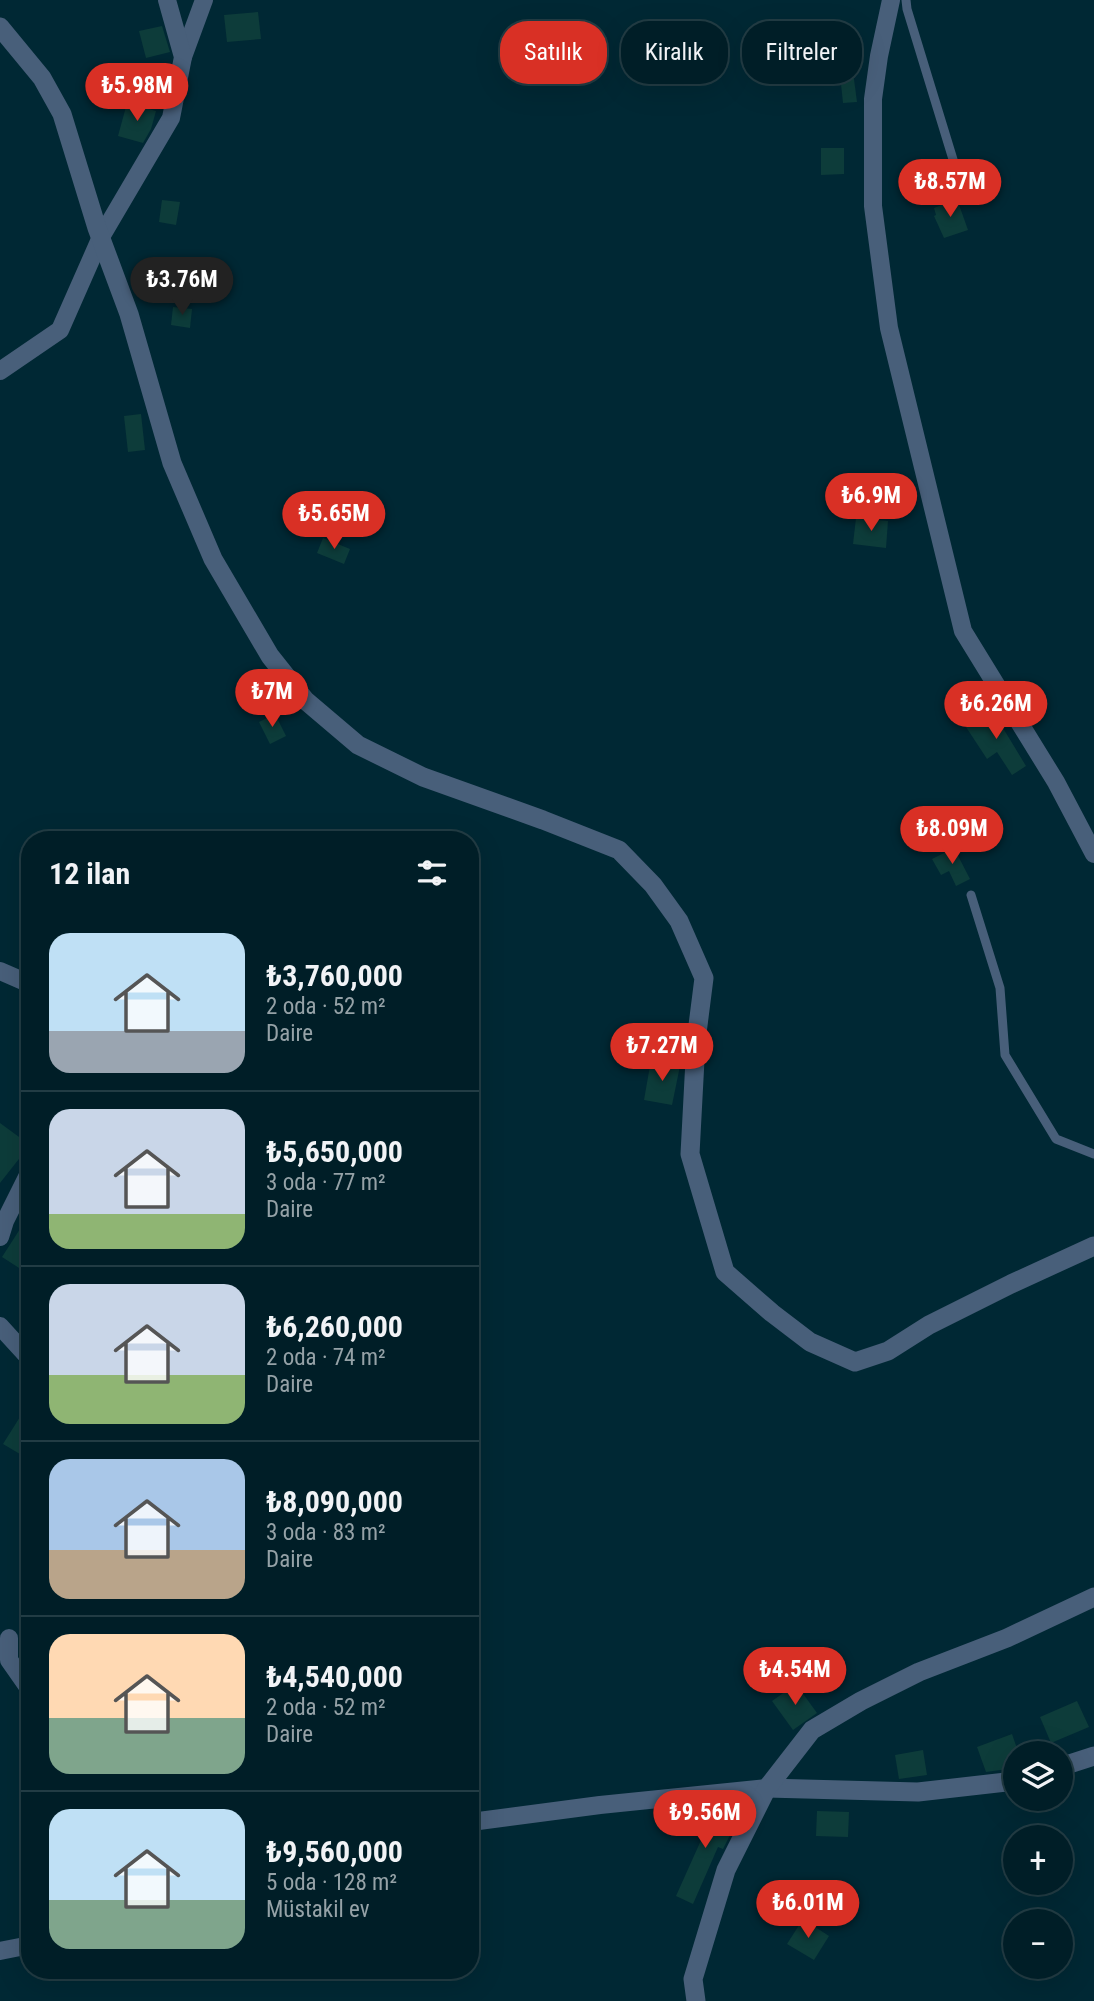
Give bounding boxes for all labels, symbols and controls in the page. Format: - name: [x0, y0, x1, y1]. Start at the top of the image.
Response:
- chip: Satılık: [500, 21, 607, 84]
- chip: Kiralık: [621, 21, 728, 84]
- chip: Filtreler: [742, 21, 862, 84]
- pin: ₺5.98M: [80, 64, 194, 123]
- text: ₺5.98M: [101, 72, 173, 99]
- pin: ₺8.57M: [893, 160, 1007, 219]
- text: ₺8.57M: [914, 168, 986, 195]
- pin: ₺3.76M: [125, 258, 239, 317]
- text: ₺3.76M: [146, 266, 218, 293]
- pin: ₺6.9M: [822, 474, 920, 533]
- text: ₺6.9M: [841, 482, 901, 509]
- pin: ₺5.65M: [277, 491, 391, 551]
- text: ₺5.65M: [298, 500, 370, 527]
- pin: ₺7M: [238, 670, 306, 729]
- text: ₺7M: [251, 678, 293, 705]
- pin: ₺6.26M: [939, 682, 1053, 741]
- text: ₺6.26M: [960, 690, 1032, 717]
- pin: ₺8.09M: [895, 806, 1009, 866]
- text: ₺8.09M: [916, 815, 988, 842]
- icon: filters: [413, 854, 451, 892]
- text: 12 ilan: [49, 856, 130, 891]
- text: ₺3,760,000: [266, 958, 403, 993]
- icon: home: [105, 961, 189, 1045]
- text: 2 oda · 52 m²: [266, 993, 386, 1020]
- text: Daire: [266, 1020, 313, 1047]
- pin: ₺7.27M: [605, 1024, 719, 1083]
- text: ₺7.27M: [626, 1032, 698, 1059]
- text: ₺5,650,000: [266, 1134, 403, 1169]
- icon: home: [105, 1137, 189, 1221]
- text: 3 oda · 77 m²: [266, 1169, 386, 1196]
- text: Daire: [266, 1196, 313, 1223]
- text: ₺6,260,000: [266, 1309, 403, 1344]
- icon: home: [105, 1312, 189, 1396]
- text: 2 oda · 74 m²: [266, 1344, 386, 1371]
- text: Daire: [266, 1371, 313, 1398]
- text: ₺8,090,000: [266, 1484, 403, 1519]
- icon: home: [105, 1487, 189, 1571]
- text: 3 oda · 83 m²: [266, 1519, 386, 1546]
- text: Daire: [266, 1546, 313, 1573]
- pin: ₺4.54M: [738, 1648, 852, 1707]
- text: ₺4.54M: [759, 1656, 831, 1683]
- text: ₺4,540,000: [266, 1659, 403, 1694]
- icon: home: [105, 1662, 189, 1746]
- text: 2 oda · 52 m²: [266, 1694, 386, 1721]
- text: Daire: [266, 1721, 313, 1748]
- map controls: [1003, 1741, 1073, 1979]
- button: layers: [1003, 1741, 1073, 1811]
- pin: ₺9.56M: [648, 1790, 762, 1850]
- text: ₺9.56M: [669, 1799, 741, 1826]
- button: +: [1003, 1825, 1073, 1895]
- text: ₺9,560,000: [266, 1834, 403, 1869]
- icon: home: [105, 1837, 189, 1921]
- text: 5 oda · 128 m²: [266, 1869, 397, 1896]
- pin: ₺6.01M: [751, 1881, 865, 1940]
- text: ₺6.01M: [772, 1889, 844, 1916]
- text: Müstakil ev: [266, 1896, 369, 1923]
- button: −: [1003, 1909, 1073, 1979]

